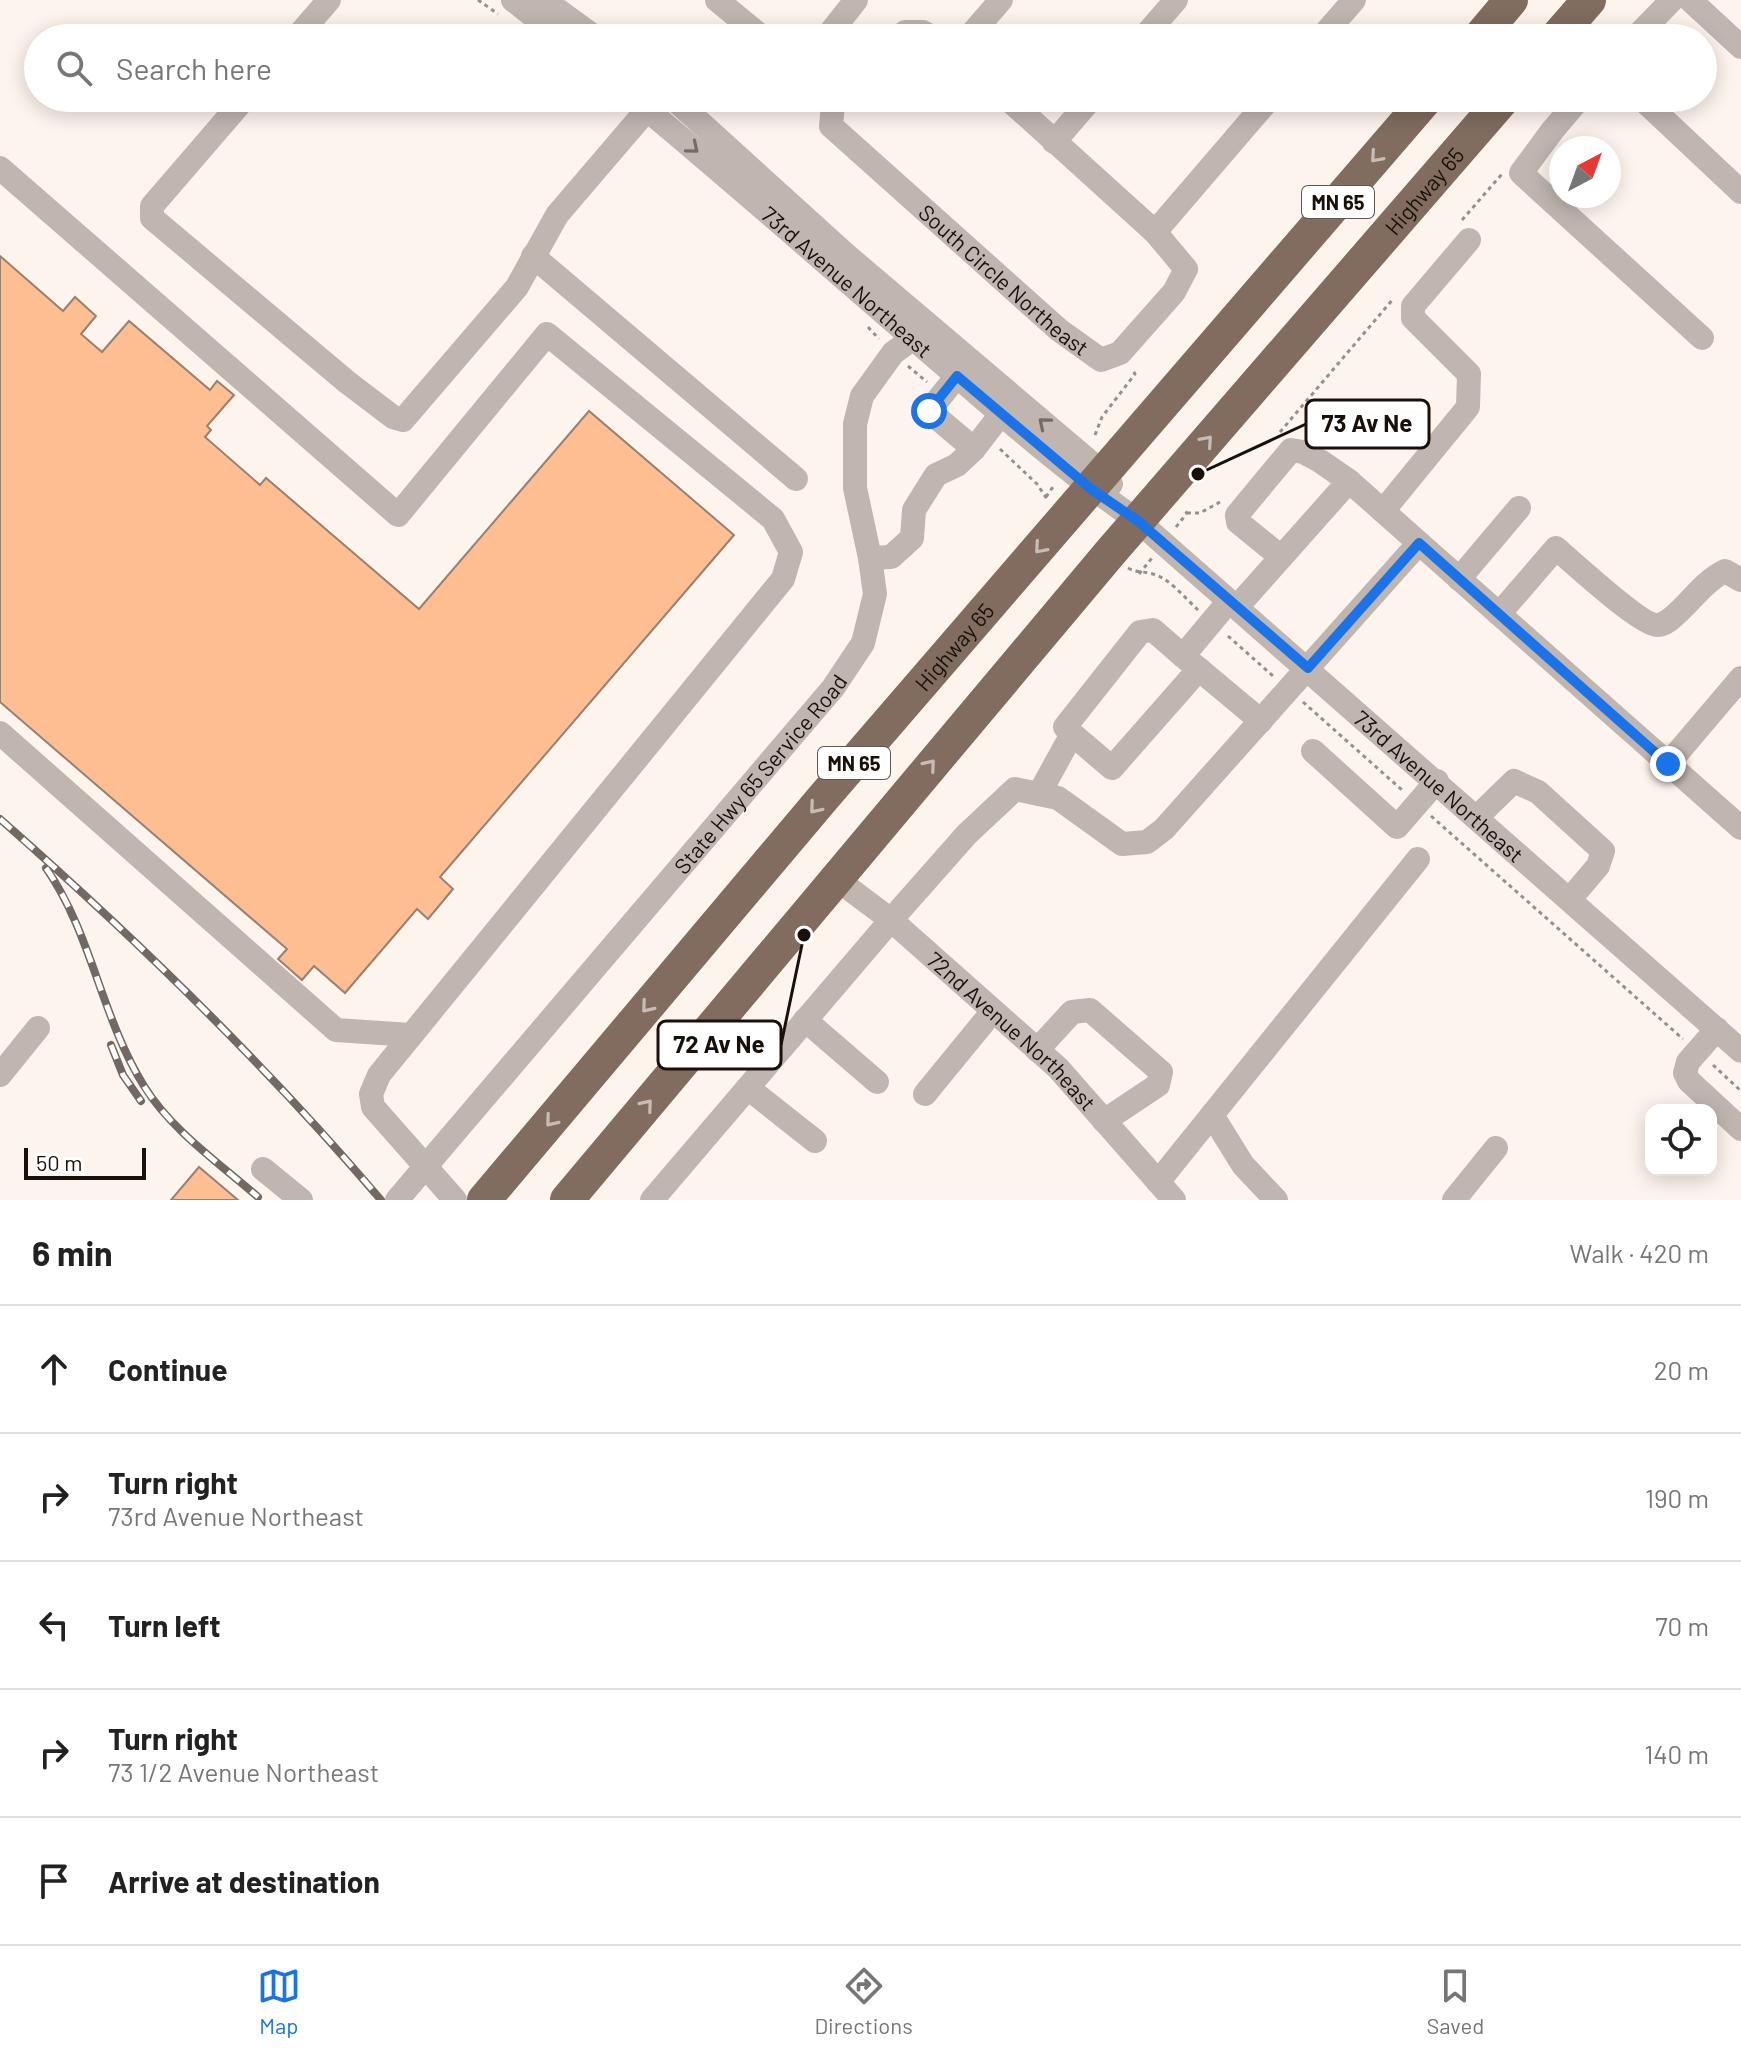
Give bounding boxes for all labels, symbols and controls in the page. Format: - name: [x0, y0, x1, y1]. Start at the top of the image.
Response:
- search box: [24, 24, 1717, 112]
- icon: search: [52, 46, 96, 90]
- text: Search here: [116, 50, 272, 86]
- north arrow: [1549, 136, 1621, 208]
- one-way arrow: [684, 138, 699, 153]
- street label: Highway 65: [1379, 142, 1469, 240]
- one-way arrow: [1371, 148, 1386, 163]
- road number: MN 65: [1302, 186, 1374, 218]
- street label: South Circle Northeast: [914, 198, 1094, 360]
- street label: 73rd Avenue Northeast: [757, 200, 938, 362]
- route start: [911, 393, 947, 429]
- callout: 73 Av Ne: [1306, 400, 1429, 448]
- text: 73 Av Ne: [1322, 408, 1412, 437]
- one-way arrow: [1039, 418, 1053, 433]
- one-way arrow: [1197, 436, 1212, 451]
- one-way arrow: [1035, 538, 1050, 553]
- street label: Highway 65: [909, 597, 999, 696]
- street label: State Hwy 65 Service Road: [668, 669, 852, 878]
- street label: 73rd Avenue Northeast: [1349, 704, 1529, 867]
- route end: [1650, 746, 1686, 782]
- road number: MN 65: [818, 747, 890, 779]
- one-way arrow: [920, 760, 935, 774]
- one-way arrow: [810, 799, 825, 813]
- street label: 72nd Avenue Northeast: [922, 946, 1102, 1115]
- one-way arrow: [642, 997, 657, 1012]
- callout: 72 Av Ne: [658, 1021, 781, 1069]
- text: 72 Av Ne: [673, 1029, 765, 1058]
- one-way arrow: [637, 1099, 652, 1114]
- map controls: [1645, 1104, 1717, 1176]
- button: locate: [1645, 1104, 1717, 1176]
- one-way arrow: [546, 1112, 561, 1126]
- scale bar: [24, 1144, 146, 1180]
- text: 50 m: [36, 1149, 82, 1175]
- text: 6 min: [32, 1232, 113, 1273]
- text: Walk · 420 m: [1570, 1237, 1709, 1268]
- icon: ahead: [32, 1347, 76, 1391]
- text: Continue: [108, 1351, 228, 1387]
- text: 20 m: [1654, 1354, 1709, 1385]
- text: Turn right: [108, 1464, 238, 1500]
- icon: right: [32, 1475, 76, 1519]
- text: 190 m: [1645, 1482, 1709, 1513]
- text: 73rd Avenue Northeast: [108, 1500, 364, 1531]
- icon: left: [32, 1603, 76, 1647]
- text: Turn left: [108, 1607, 221, 1643]
- text: 70 m: [1655, 1610, 1709, 1641]
- text: Turn right: [108, 1720, 238, 1756]
- icon: right: [32, 1731, 76, 1775]
- text: 140 m: [1644, 1738, 1709, 1769]
- text: 73 1/2 Avenue Northeast: [108, 1756, 379, 1787]
- icon: arrive: [32, 1859, 76, 1903]
- text: Arrive at destination: [108, 1863, 380, 1899]
- tab: Map: [257, 1964, 301, 2038]
- tab: Directions: [814, 1964, 913, 2038]
- tab: Saved: [1426, 1964, 1484, 2038]

